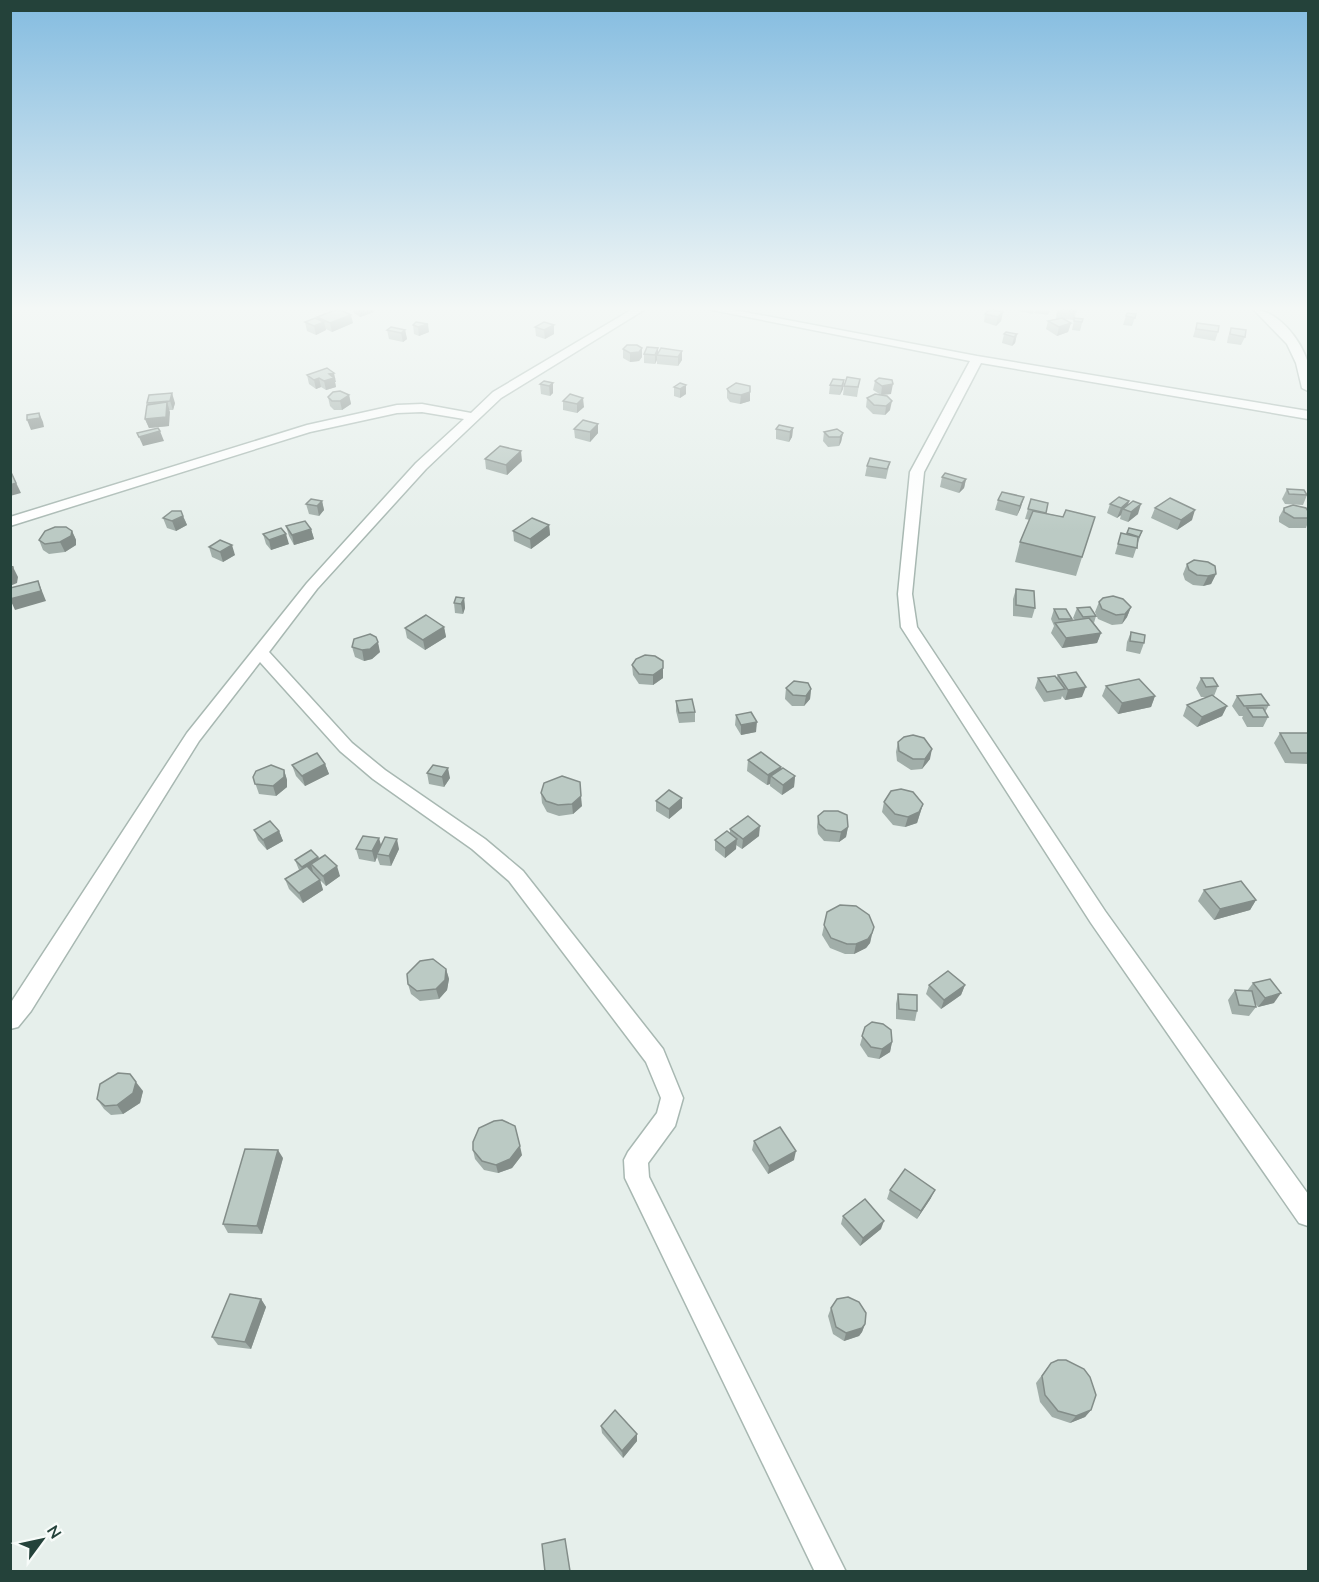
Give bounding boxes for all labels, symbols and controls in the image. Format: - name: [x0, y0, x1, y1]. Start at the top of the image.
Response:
- north arrow: [12, 1510, 72, 1570]
- text: N: [41, 1521, 66, 1543]

